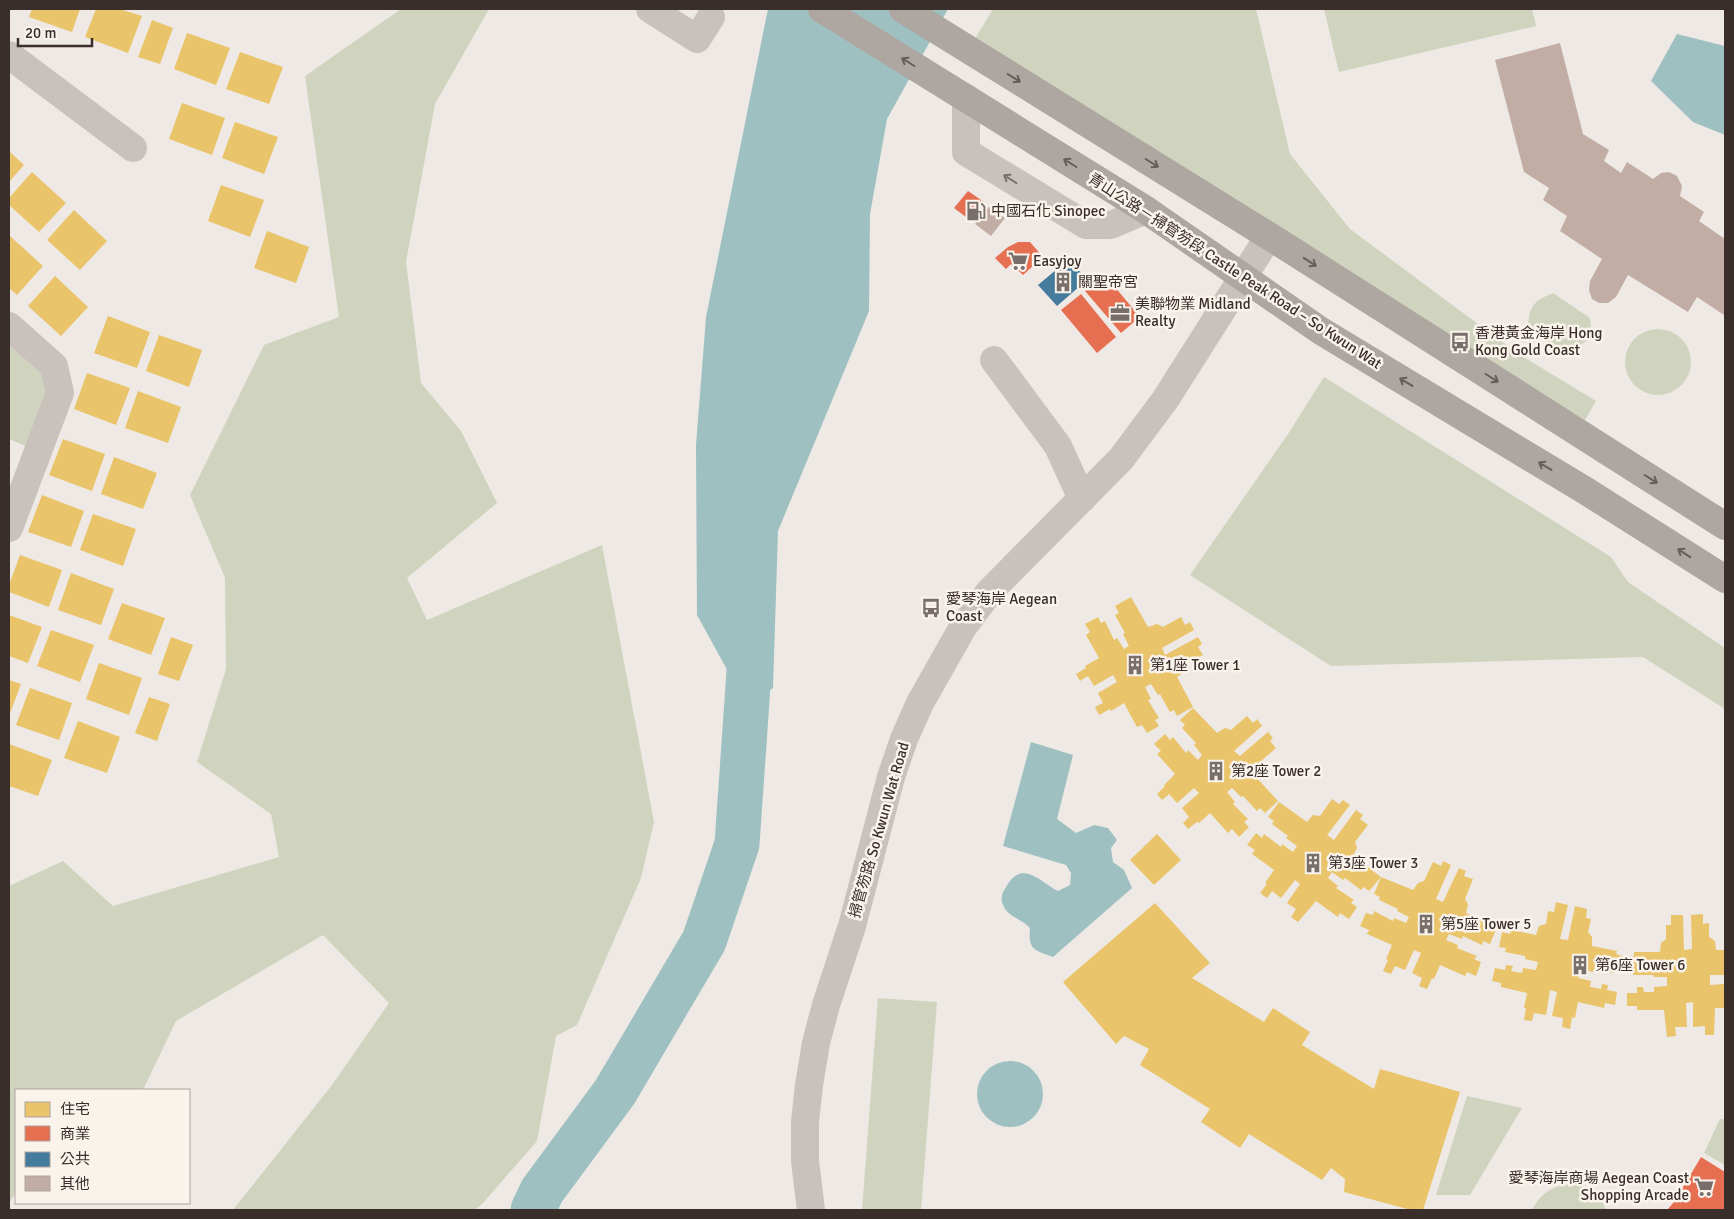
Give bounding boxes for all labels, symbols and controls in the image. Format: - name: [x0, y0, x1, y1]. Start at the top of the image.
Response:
- scale bar: [18, 15, 91, 47]
- text: 20 m: [25, 24, 56, 42]
- one-way arrow: [901, 56, 915, 66]
- one-way arrow: [1006, 73, 1020, 83]
- one-way arrow: [1064, 158, 1078, 168]
- one-way arrow: [1145, 158, 1159, 169]
- street label: 青山公路－掃管笏段 Castle Peak Road – So Kwun Wat: [1085, 169, 1385, 373]
- one-way arrow: [1004, 174, 1018, 184]
- fuel station icon: 中國石化 Sinopec: [965, 200, 987, 222]
- place label: 中國石化 Sinopec: [991, 202, 1105, 220]
- supermarket icon: Easyjoy: [1007, 250, 1029, 272]
- place label: Easyjoy: [1033, 252, 1081, 270]
- one-way arrow: [1303, 257, 1317, 267]
- building icon: 關聖帝宮: [1052, 271, 1074, 293]
- place label: 關聖帝宮: [1078, 273, 1138, 291]
- place label: 美聯物業 Midland Realty: [1135, 295, 1251, 330]
- office icon: 美聯物業 Midland Realty: [1109, 302, 1131, 324]
- place label: 香港黃金海岸 Hong Kong Gold Coast: [1475, 324, 1602, 359]
- bus stop icon: 香港黃金海岸 Hong Kong Gold Coast: [1449, 331, 1471, 353]
- one-way arrow: [1484, 373, 1498, 383]
- one-way arrow: [1399, 376, 1413, 386]
- one-way arrow: [1538, 460, 1552, 470]
- one-way arrow: [1644, 474, 1658, 484]
- one-way arrow: [1677, 548, 1691, 559]
- place label: 愛琴海岸 Aegean Coast: [946, 590, 1057, 625]
- bus stop icon: 愛琴海岸 Aegean Coast: [920, 597, 942, 619]
- building icon: 第1座 Tower 1: [1124, 654, 1146, 676]
- place label: 第1座 Tower 1: [1150, 656, 1240, 674]
- street label: 掃管笏路 So Kwun Wat Road: [845, 740, 913, 920]
- building icon: 第2座 Tower 2: [1205, 760, 1227, 782]
- place label: 第2座 Tower 2: [1231, 762, 1321, 780]
- building icon: 第3座 Tower 3: [1302, 852, 1324, 874]
- place label: 第3座 Tower 3: [1328, 854, 1418, 872]
- building icon: 第5座 Tower 5: [1415, 913, 1437, 935]
- place label: 第5座 Tower 5: [1441, 915, 1531, 933]
- building icon: 第6座 Tower 6: [1569, 954, 1591, 976]
- place label: 第6座 Tower 6: [1595, 956, 1685, 974]
- legend: [15, 1089, 190, 1204]
- text: 住宅: [60, 1100, 90, 1118]
- text: 商業: [60, 1125, 90, 1143]
- text: 公共: [60, 1150, 90, 1168]
- place label: 愛琴海岸商場 Aegean Coast Shopping Arcade: [1508, 1169, 1689, 1204]
- text: 其他: [60, 1175, 90, 1193]
- supermarket icon: 愛琴海岸商場 Aegean Coast Shopping Arcade: [1693, 1176, 1715, 1198]

